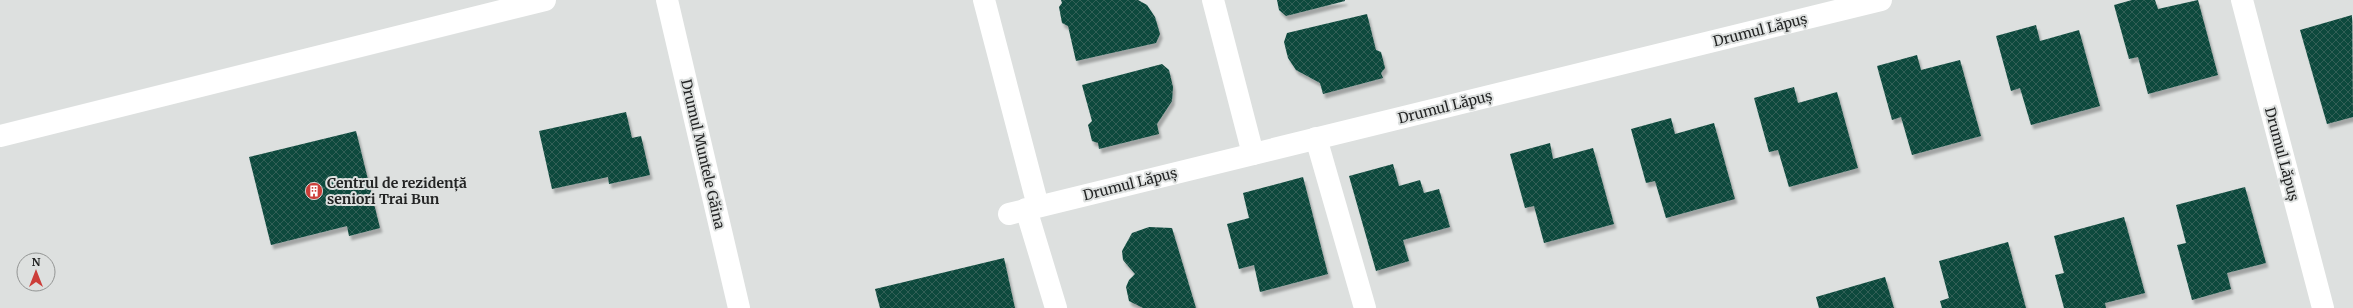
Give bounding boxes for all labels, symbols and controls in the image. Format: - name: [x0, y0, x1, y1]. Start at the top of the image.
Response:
- street label: Drumul Lăpuș: [1711, 10, 1809, 50]
- street label: Drumul Muntele Găina: [677, 77, 729, 231]
- street label: Drumul Lăpuș: [1396, 87, 1494, 127]
- street label: Drumul Lăpuș: [2261, 105, 2303, 203]
- street label: Drumul Lăpuș: [1081, 164, 1179, 204]
- place label: Centrul de rezidență seniori Trai Bun: [327, 174, 467, 208]
- building icon: Centrul de rezidență seniori Trai Bun: [304, 181, 324, 201]
- north arrow: [16, 252, 56, 292]
- text: N: [32, 255, 41, 269]

